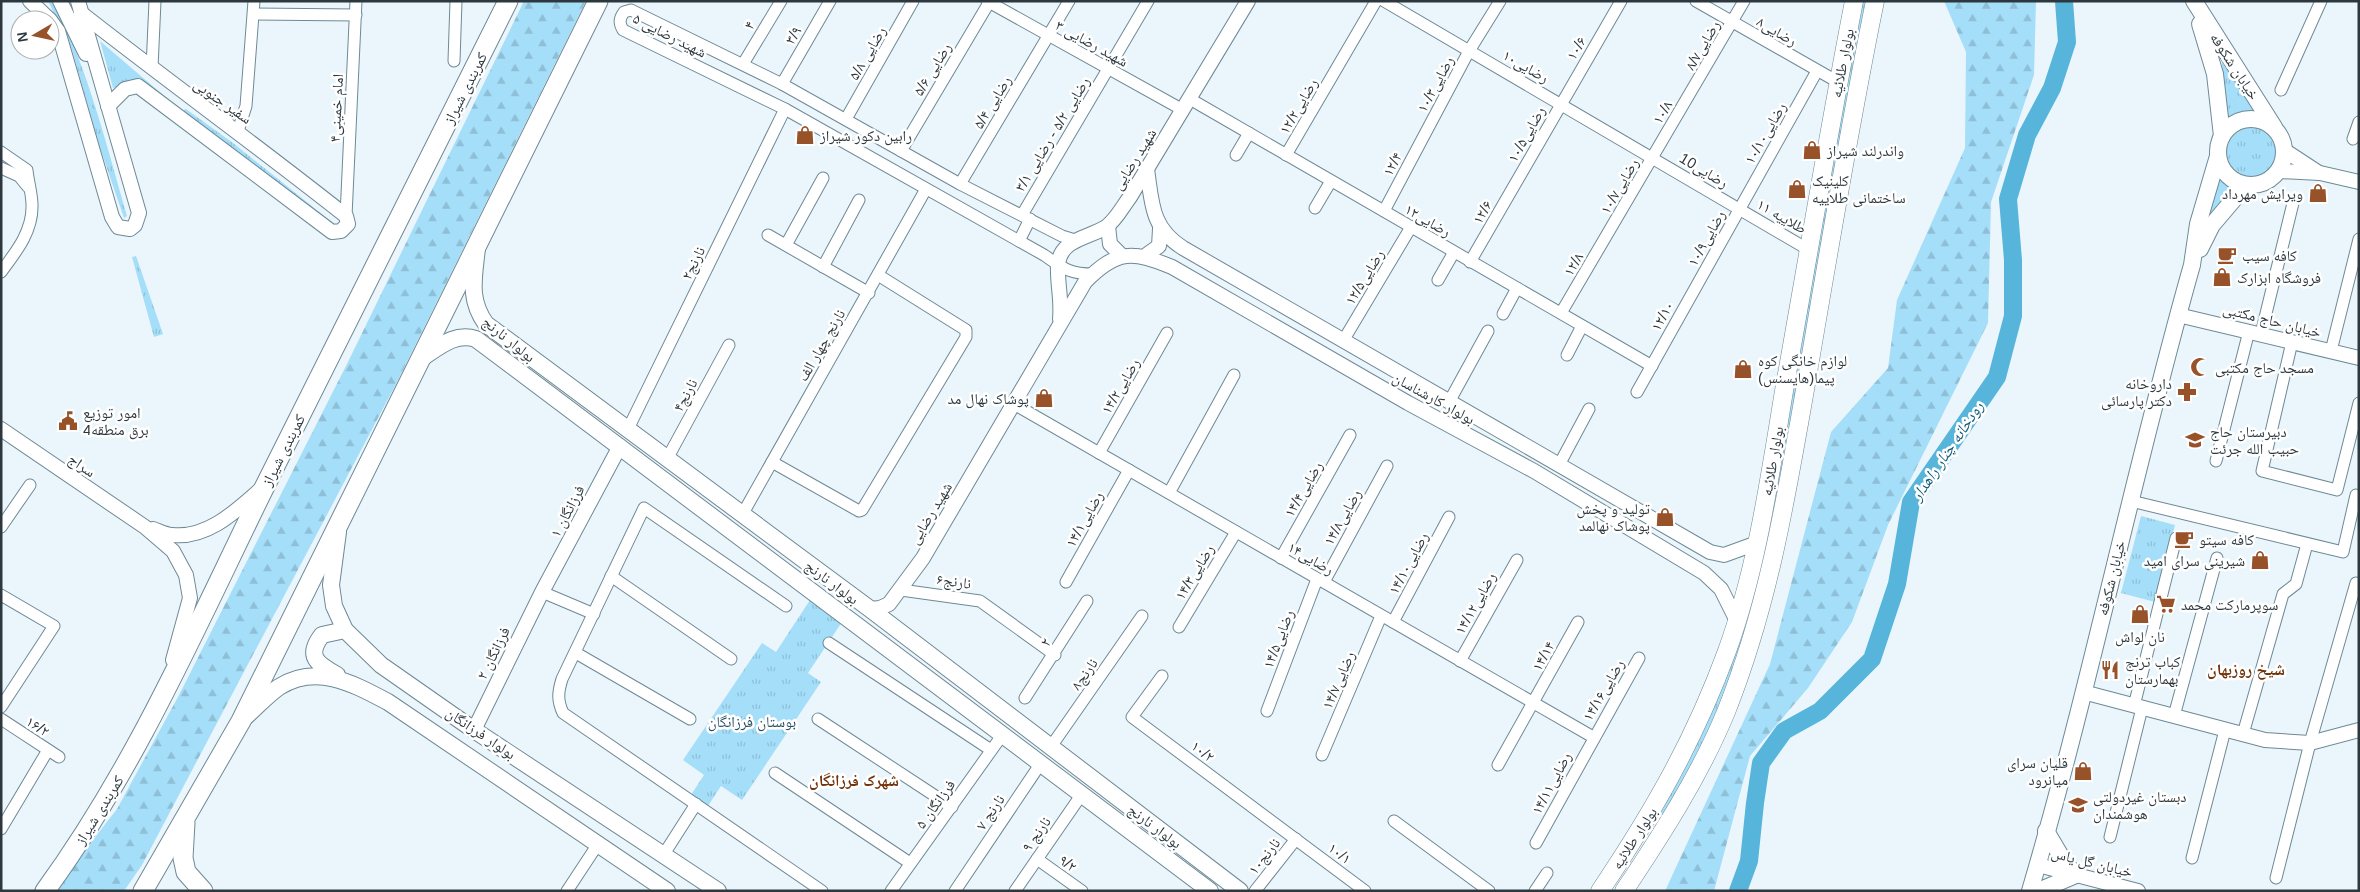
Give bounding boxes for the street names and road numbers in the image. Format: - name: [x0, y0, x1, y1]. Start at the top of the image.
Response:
- street label: شهید رضایی ۵: [630, 9, 710, 63]
- street label: رضایی۸: [1753, 13, 1800, 51]
- street label: شهید رضایی ۳: [1052, 16, 1131, 72]
- street label: رضایی۸/۷: [1681, 17, 1725, 74]
- street label: ۴: [740, 18, 758, 32]
- street label: ۳/۹: [781, 23, 805, 47]
- street label: رضایی ۵/۸: [845, 23, 891, 84]
- street label: بولوار طلائیه: [1827, 27, 1858, 99]
- street label: خیابان شکوفه: [2205, 29, 2263, 104]
- street label: ۱۰/۶: [1562, 33, 1590, 63]
- street label: رضایی ۵/۶: [910, 39, 956, 100]
- street label: رضایی۱۰: [1499, 46, 1552, 88]
- street label: کمربندی شیراز: [439, 49, 492, 129]
- street label: رضایی۱۰/۳: [1413, 53, 1459, 116]
- street label: رضایی ۵/۴: [970, 72, 1016, 133]
- street label: امام خمینی۴: [326, 73, 348, 143]
- street label: رضایی ۵/۲ - رضایی ۳/۱: [1011, 73, 1095, 195]
- street label: سفیر جنوبی: [190, 75, 255, 129]
- street label: رضایی۱۲/۲: [1275, 75, 1322, 138]
- street label: ۱۰/۸: [1648, 97, 1676, 127]
- street label: رضایی۱۰/۱۰: [1741, 99, 1791, 168]
- street label: رضایی۱۰/۵: [1504, 103, 1550, 166]
- street label: شهید رضایی: [1108, 125, 1161, 194]
- street label: ۱۲/۴: [1379, 149, 1405, 179]
- street label: رضایی10: [1676, 149, 1731, 193]
- street label: رضایی۱۰/۷: [1596, 155, 1643, 218]
- street label: طلاییه ۱۱: [1754, 195, 1810, 237]
- street label: ۱۲/۶: [1469, 197, 1496, 227]
- street label: رضایی۱۲: [1401, 200, 1454, 242]
- street label: رضایی۱۰/۹: [1684, 207, 1730, 270]
- street label: نارنج۲: [678, 244, 710, 283]
- street label: رضایی۱۲/۵: [1341, 246, 1389, 309]
- street label: ۱۲/۸: [1559, 249, 1587, 279]
- street label: ۱۲/۱۰: [1647, 298, 1677, 334]
- street label: خیابان حاج مکتبی: [2221, 300, 2323, 342]
- street label: نارنج چهار الف: [794, 306, 850, 385]
- street label: بولوار نارنج: [478, 313, 539, 367]
- street label: رضایی۱۴/۲: [1097, 355, 1144, 418]
- street label: بولوار کارشناسان: [1389, 368, 1478, 429]
- street label: نارنج۴: [669, 376, 702, 415]
- street label: کمربندی شیراز: [257, 411, 310, 491]
- street label: بولوار طلائیه: [1758, 425, 1787, 497]
- street label: سراج: [64, 450, 99, 482]
- street label: رضایی۱۴/۴: [1280, 458, 1327, 521]
- street label: شهید رضایی: [905, 479, 957, 548]
- street label: فرزانگان ۱: [546, 482, 589, 541]
- street label: رضایی۱۴/۸: [1320, 486, 1366, 549]
- street label: ۱۴/۱رضایی: [1062, 488, 1108, 551]
- street label: رضایی۱۴/۱۰: [1385, 529, 1433, 598]
- street label: رضایی۱۴: [1284, 538, 1337, 580]
- street label: خیابان شکوفه: [2094, 538, 2131, 618]
- street label: رضایی۱۴/۳: [1171, 541, 1219, 604]
- street label: بولوار نارنج: [801, 556, 862, 609]
- street label: رضایی۱۴/۱۲: [1451, 569, 1501, 638]
- street label: نارنج۶: [935, 570, 972, 594]
- street label: رضایی۱۴/۵: [1259, 607, 1299, 671]
- street label: فرزانگان ۲: [473, 624, 515, 683]
- street label: ۲: [1036, 634, 1054, 649]
- street label: ۱۴/۱۴: [1528, 638, 1558, 674]
- street label: رضایی۱۴/۷: [1318, 648, 1360, 712]
- street label: نارنج۸: [1067, 655, 1103, 694]
- street label: رضایی۱۴/۱۶: [1579, 656, 1629, 725]
- street label: بولوار فرزانگان: [442, 704, 519, 764]
- street label: ۱۶/۲: [23, 712, 53, 740]
- street label: ۱۰/۲: [1188, 737, 1218, 765]
- street label: رضایی۱۴/۱۱: [1528, 749, 1576, 818]
- street label: کمربندی شیراز: [71, 772, 129, 850]
- street label: فرزانگان ۵: [912, 776, 960, 833]
- street label: نارنج ۷: [972, 791, 1010, 834]
- street label: بولوار نارنج: [1124, 800, 1185, 853]
- street label: بولوار طلائیه: [1608, 804, 1661, 873]
- street label: نارنج ۹: [1018, 813, 1056, 856]
- street label: نارنج۱۰: [1245, 834, 1285, 879]
- street label: ۱۰/۱: [1325, 839, 1355, 867]
- street label: خیابان گل یاس: [2049, 844, 2135, 882]
- street label: ۹/۲: [1056, 851, 1080, 875]

